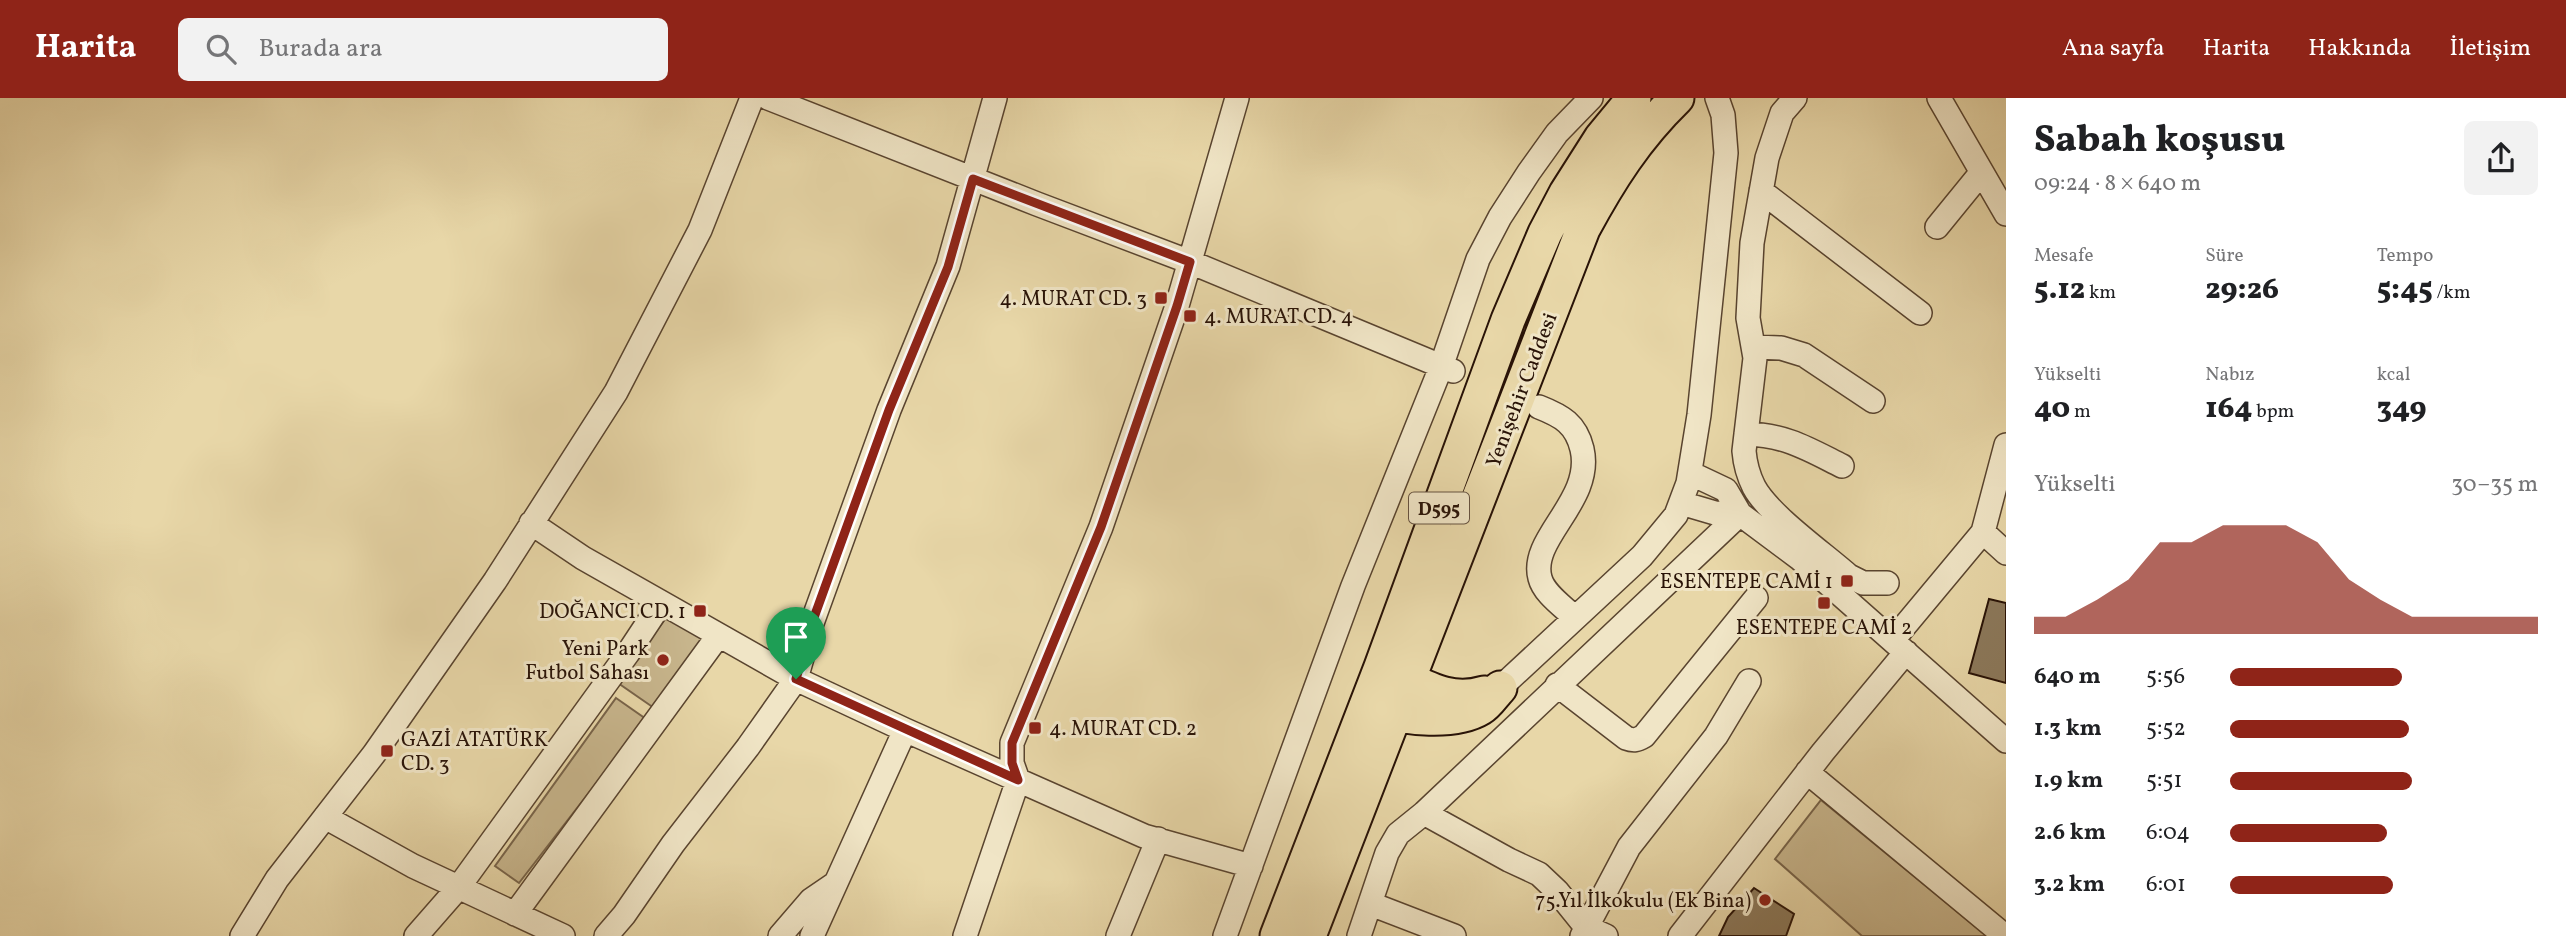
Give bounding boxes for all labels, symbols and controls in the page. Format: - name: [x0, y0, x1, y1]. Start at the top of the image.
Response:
- search box: [178, 18, 668, 81]
- text: Harita: [35, 26, 136, 72]
- icon: search: [202, 30, 240, 68]
- text: Burada ara: [258, 31, 383, 67]
- text: Ana sayfa: [2062, 32, 2165, 66]
- text: Harita: [2203, 32, 2270, 66]
- text: Hakkında: [2308, 32, 2412, 66]
- text: İletişim: [2450, 32, 2531, 66]
- text: Sabah koşusu: [2034, 115, 2285, 168]
- button: share: [2464, 121, 2538, 195]
- text: 09:24 · 8 × 640 m: [2034, 168, 2201, 200]
- text: Mesafe: [2034, 243, 2093, 269]
- text: Süre: [2205, 243, 2244, 269]
- text: Tempo: [2377, 243, 2433, 269]
- text: 5.12: [2034, 269, 2085, 311]
- text: 29:26: [2205, 269, 2279, 311]
- text: 5:45: [2377, 269, 2433, 311]
- text: km: [2085, 280, 2116, 306]
- text: /km: [2433, 280, 2471, 306]
- place label: 4. MURAT CD. 3: [999, 285, 1147, 314]
- marker: 4. MURAT CD. 3: [1153, 290, 1169, 306]
- place label: 4. MURAT CD. 4: [1204, 303, 1353, 332]
- marker: 4. MURAT CD. 4: [1182, 308, 1198, 324]
- street label: Yenişehir Caddesi: [1479, 309, 1565, 472]
- text: Yükselti: [2034, 362, 2101, 388]
- text: Nabız: [2205, 362, 2255, 388]
- text: kcal: [2377, 362, 2410, 388]
- text: 40: [2034, 388, 2070, 430]
- text: 164: [2205, 388, 2253, 430]
- text: 349: [2377, 388, 2426, 430]
- text: m: [2070, 399, 2091, 425]
- text: bpm: [2253, 399, 2294, 425]
- text: Yükselti: [2034, 469, 2115, 501]
- text: 30–35 m: [2451, 469, 2538, 501]
- road number: D595: [1409, 492, 1469, 524]
- place label: ESENTEPE CAMİ 1: [1660, 568, 1833, 597]
- marker: ESENTEPE CAMİ 1: [1839, 573, 1855, 589]
- marker: ESENTEPE CAMİ 2: [1816, 595, 1832, 611]
- place label: DOĞANCI CD. 1: [539, 598, 686, 627]
- marker: DOĞANCI CD. 1: [692, 603, 708, 619]
- pin: [766, 607, 826, 679]
- place label: ESENTEPE CAMİ 2: [1736, 614, 1912, 643]
- icon: arrive: [777, 618, 815, 656]
- place label: Yeni Park Futbol Sahası: [525, 635, 650, 688]
- marker: Yeni Park Futbol Sahası: [655, 652, 671, 668]
- text: 640 m: [2034, 661, 2101, 693]
- text: 5:56: [2146, 661, 2185, 693]
- text: 1.3 km: [2034, 713, 2102, 745]
- text: 5:52: [2146, 713, 2186, 745]
- place label: 4. MURAT CD. 2: [1049, 715, 1197, 744]
- marker: 4. MURAT CD. 2: [1027, 720, 1043, 736]
- place label: GAZİ ATATÜRK CD. 3: [401, 726, 548, 779]
- marker: GAZİ ATATÜRK CD. 3: [379, 743, 395, 759]
- text: 1.9 km: [2034, 765, 2103, 797]
- text: 5:51: [2146, 765, 2182, 797]
- text: 2.6 km: [2034, 817, 2106, 849]
- text: 6:04: [2146, 817, 2190, 849]
- text: 3.2 km: [2034, 869, 2105, 901]
- text: 6:01: [2146, 869, 2186, 901]
- place label: 75.Yıl İlkokulu (Ek Bina): [1535, 887, 1751, 916]
- marker: 75.Yıl İlkokulu (Ek Bina): [1757, 892, 1773, 908]

